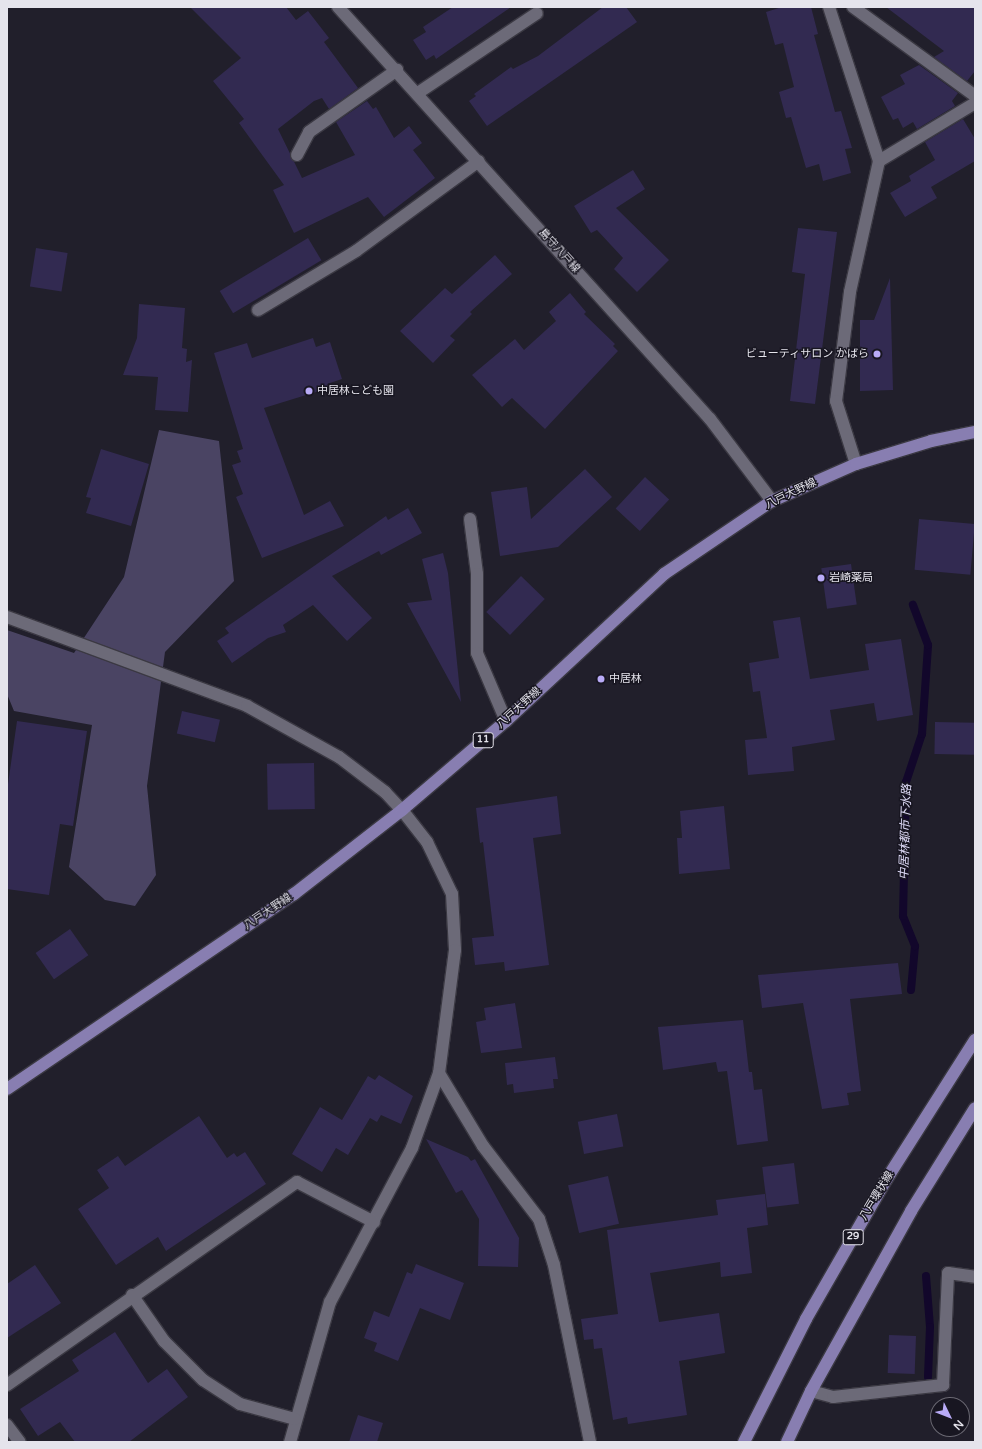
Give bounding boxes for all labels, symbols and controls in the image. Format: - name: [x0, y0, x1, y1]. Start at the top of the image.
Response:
- street label: 島守八戸線: [536, 226, 582, 276]
- place label: ビューティサロン かばら: [745, 347, 869, 361]
- marker: ビューティサロン かばら: [872, 349, 882, 359]
- place label: 中居林こども園: [317, 384, 394, 398]
- marker: 中居林こども園: [304, 386, 314, 396]
- street label: 八戸大野線: [763, 476, 819, 512]
- place label: 岩崎薬局: [829, 571, 873, 585]
- marker: 岩崎薬局: [816, 573, 826, 583]
- place label: 中居林: [609, 672, 642, 686]
- marker: 中居林: [596, 674, 606, 684]
- street label: 八戸大野線: [494, 685, 544, 731]
- road number: 11: [472, 732, 494, 748]
- water label: 中居林都市下水路: [897, 784, 915, 880]
- street label: 八戸大野線: [242, 891, 294, 933]
- street label: 八戸環状線: [857, 1169, 897, 1223]
- road number: 29: [842, 1229, 864, 1245]
- north arrow: [930, 1397, 970, 1437]
- text: N: [951, 1417, 966, 1433]

